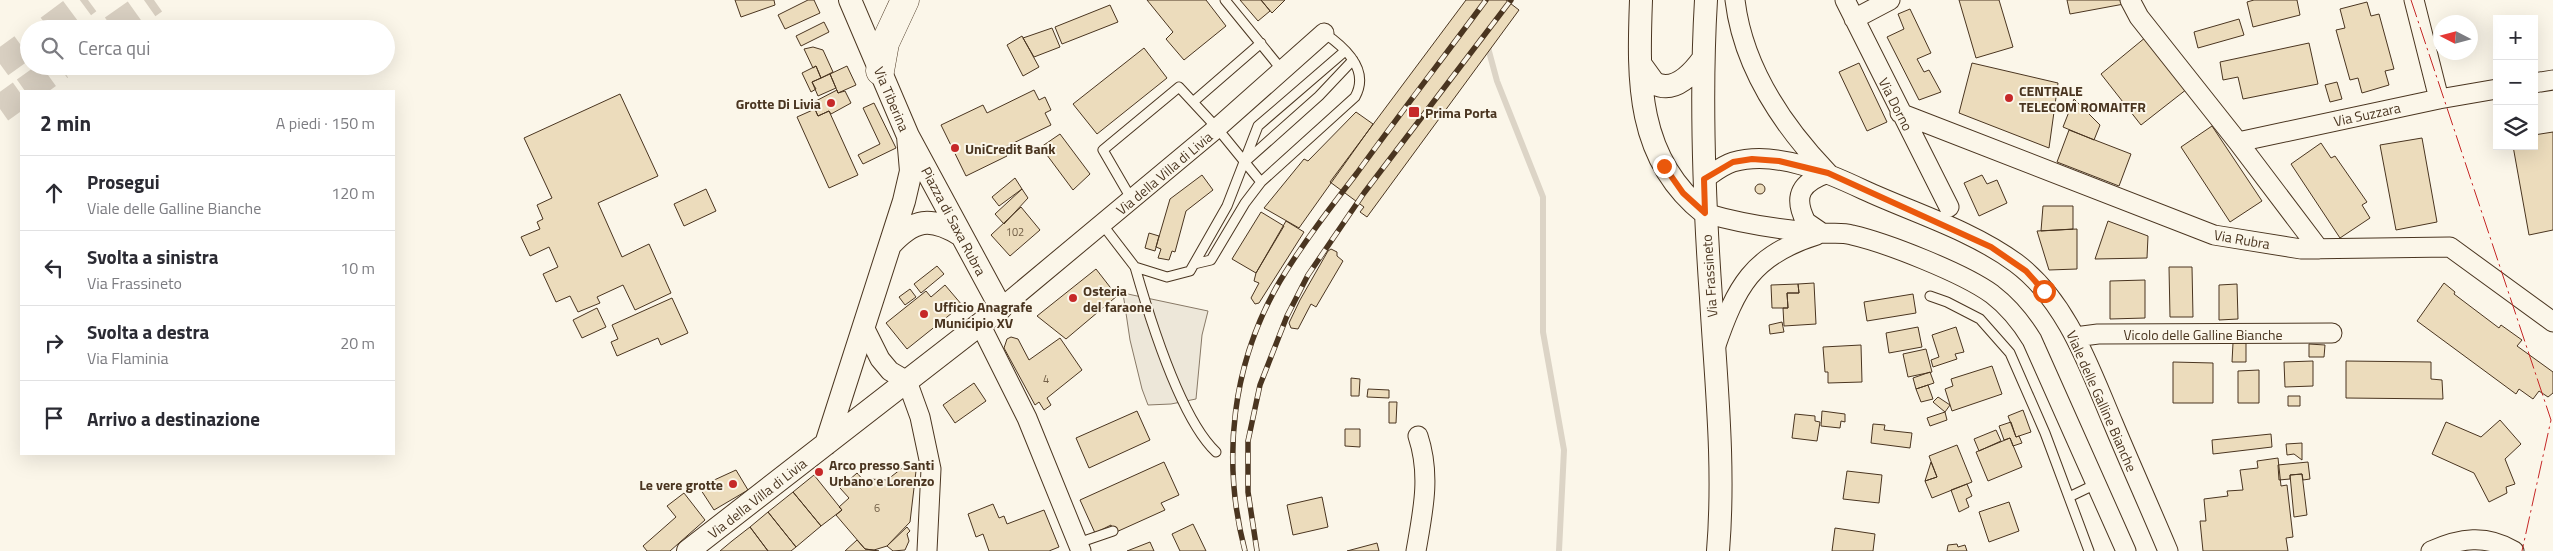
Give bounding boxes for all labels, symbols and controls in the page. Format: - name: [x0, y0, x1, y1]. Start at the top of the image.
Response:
- north arrow: [2433, 15, 2478, 60]
- map controls: [2493, 15, 2538, 150]
- button: +: [2493, 15, 2538, 60]
- search box: [20, 20, 395, 75]
- text: Cerca qui: [78, 33, 150, 62]
- icon: search: [38, 34, 66, 62]
- button: −: [2493, 60, 2538, 105]
- street label: Via Tiberina: [869, 63, 915, 135]
- street label: Via Dorno: [1874, 74, 1918, 134]
- place label: CENTRALE TELECOM ROMAITFR: [2019, 80, 2146, 117]
- marker: CENTRALE TELECOM ROMAITFR: [2003, 92, 2015, 104]
- place label: Grotte Di Livia: [736, 93, 821, 114]
- marker: Grotte Di Livia: [825, 97, 837, 109]
- street label: Via Suzzara: [2332, 97, 2402, 131]
- place label: Prima Porta: [1425, 102, 1497, 123]
- marker: Prima Porta: [1407, 105, 1421, 119]
- button: layers: [2493, 105, 2538, 150]
- text: 2 min: [40, 107, 91, 139]
- text: A piedi · 150 m: [276, 111, 375, 135]
- street label: Via della Villa di Livia: [1111, 126, 1217, 220]
- place label: UniCredit Bank: [965, 138, 1056, 159]
- marker: UniCredit Bank: [949, 142, 961, 154]
- route end: [1653, 155, 1676, 178]
- street label: Piazza di Saxa Rubra: [916, 163, 992, 279]
- text: Prosegui: [87, 167, 160, 196]
- icon: ahead: [40, 179, 68, 207]
- text: 120 m: [331, 181, 375, 205]
- text: Viale delle Galline Bianche: [87, 196, 261, 220]
- house number: 102: [1006, 224, 1024, 240]
- street label: Via Rubra: [2212, 224, 2272, 254]
- street label: Via Frassineto: [1696, 234, 1722, 318]
- text: Svolta a sinistra: [87, 242, 218, 271]
- icon: left: [40, 254, 68, 282]
- text: 10 m: [340, 256, 375, 280]
- text: Via Frassineto: [87, 271, 182, 295]
- place label: Osteria del faraone: [1083, 280, 1152, 317]
- route start: [2033, 280, 2056, 303]
- marker: Osteria del faraone: [1067, 292, 1079, 304]
- place label: Ufficio Anagrafe Municipio XV: [934, 296, 1032, 333]
- marker: Ufficio Anagrafe Municipio XV: [918, 308, 930, 320]
- text: Svolta a destra: [87, 317, 209, 346]
- street label: Vicolo delle Galline Bianche: [2123, 324, 2283, 345]
- street label: Viale delle Galline Bianche: [2061, 327, 2143, 475]
- icon: right: [40, 329, 68, 357]
- text: 20 m: [340, 331, 375, 355]
- text: Via Flaminia: [87, 346, 168, 370]
- house number: 4: [1043, 371, 1049, 387]
- icon: arrive: [40, 404, 68, 432]
- text: Arrivo a destinazione: [87, 404, 260, 433]
- street label: Via della Villa di Livia: [703, 453, 811, 543]
- place label: Arco presso Santi Urbano e Lorenzo: [829, 454, 935, 491]
- marker: Arco presso Santi Urbano e Lorenzo: [813, 466, 825, 478]
- place label: Le vere grotte: [639, 474, 723, 495]
- marker: Le vere grotte: [727, 478, 739, 490]
- house number: 6: [874, 500, 880, 516]

